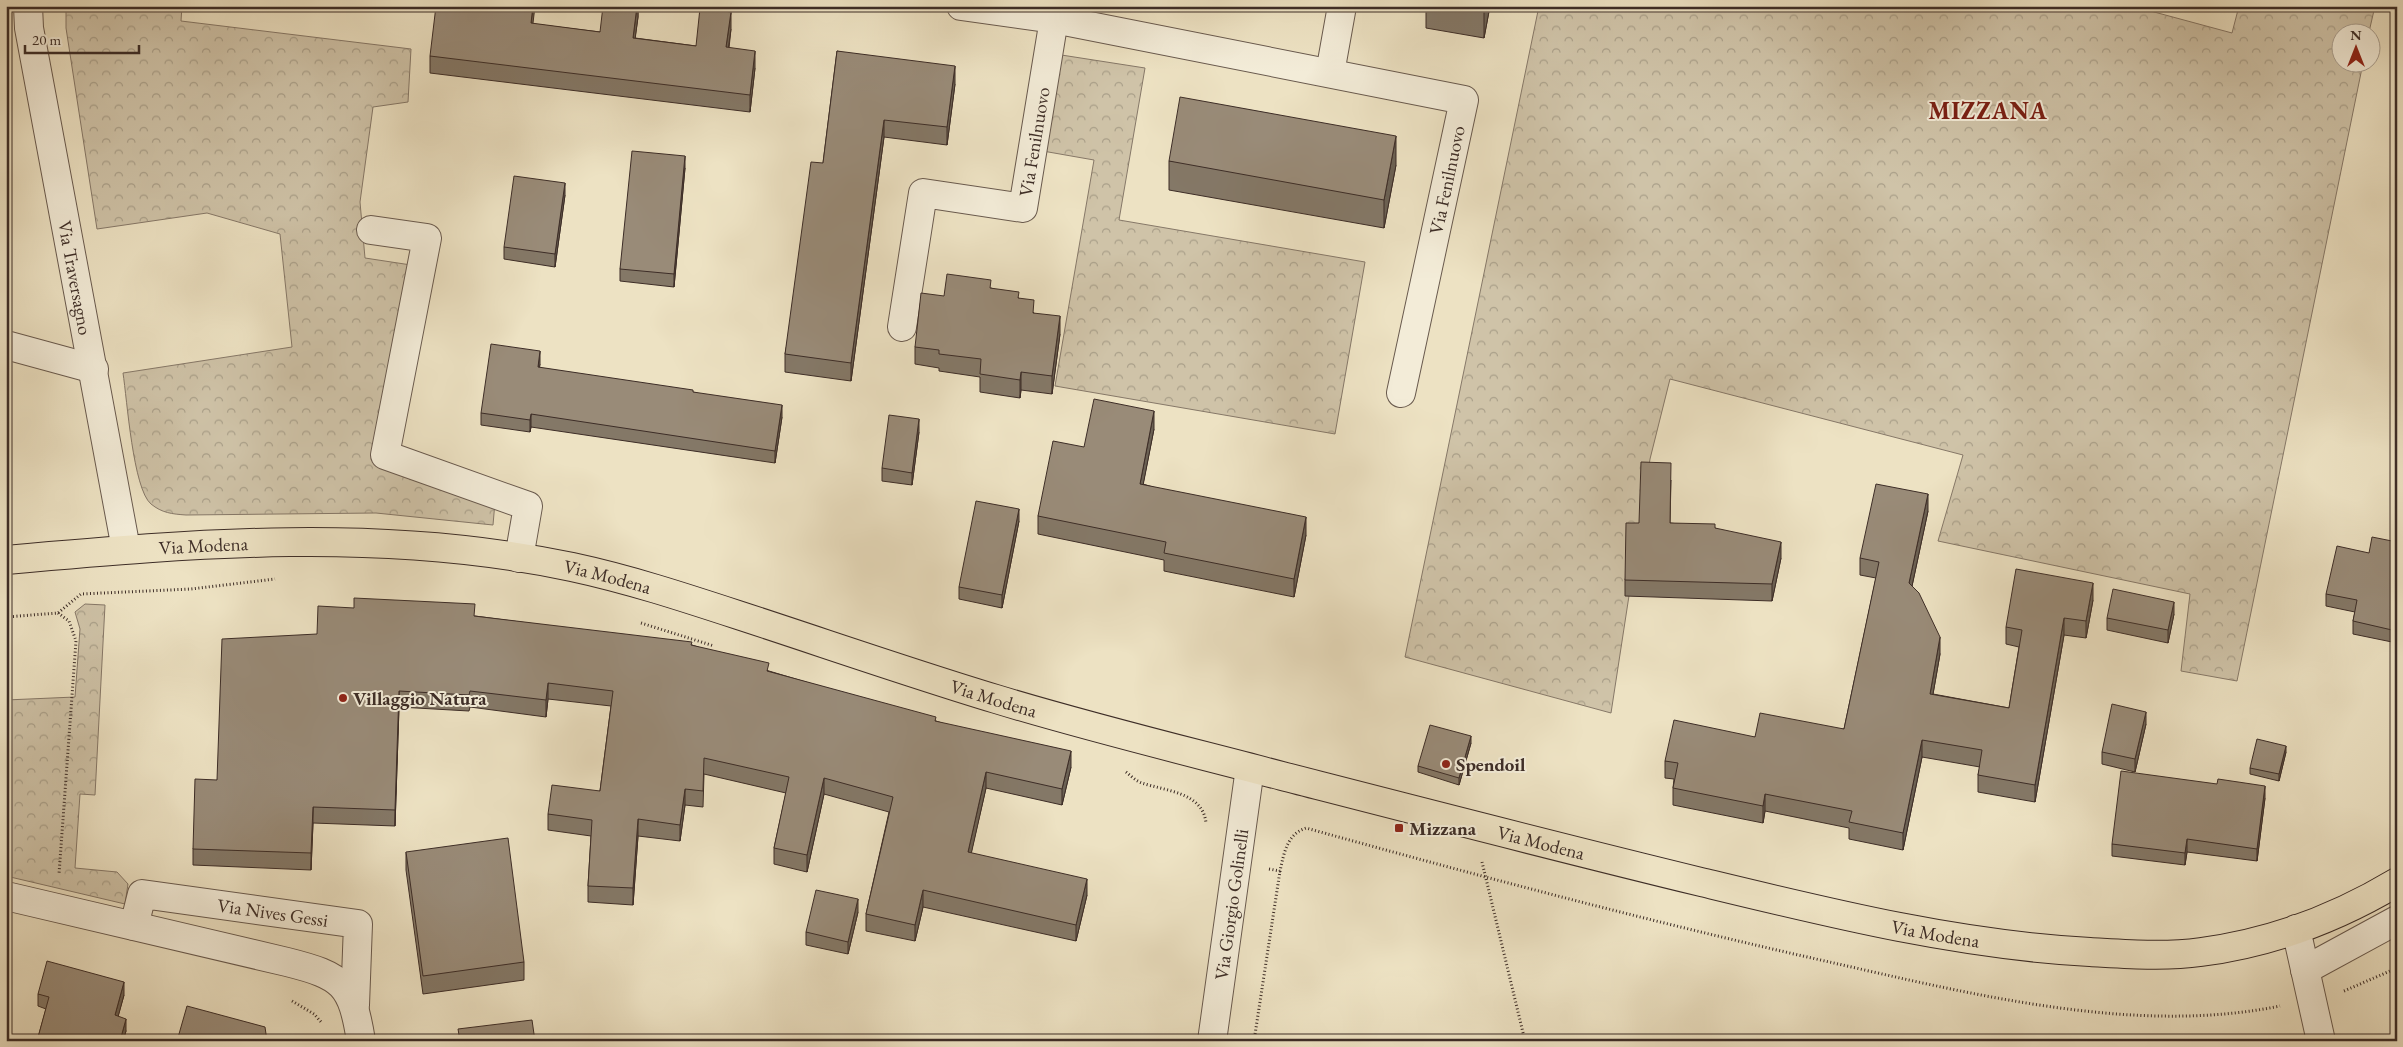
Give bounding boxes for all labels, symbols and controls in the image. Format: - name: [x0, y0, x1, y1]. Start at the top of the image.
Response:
- scale bar: [25, 22, 139, 54]
- north arrow: [2330, 22, 2380, 72]
- text: N: [2350, 26, 2362, 44]
- text: 20 m: [32, 30, 61, 49]
- street label: Via Fenilnuovo: [1013, 85, 1055, 198]
- district label: MIZZANA: [1928, 95, 2048, 126]
- street label: Via Fenilnuovo: [1423, 123, 1471, 237]
- street label: Via Traversagno: [53, 218, 98, 337]
- street label: Via Modena: [158, 531, 249, 560]
- street label: Via Modena: [562, 553, 655, 599]
- street label: Via Modena: [947, 673, 1040, 723]
- place label: Villaggio Natura: [353, 686, 487, 711]
- marker: Villaggio Natura: [337, 692, 349, 704]
- place label: Spendoil: [1456, 752, 1526, 777]
- marker: Spendoil: [1440, 758, 1452, 770]
- place label: Mizzana: [1409, 816, 1477, 841]
- street label: Via Modena: [1495, 819, 1588, 865]
- marker: Mizzana: [1393, 822, 1405, 834]
- street label: Via Giorgio Golinelli: [1208, 827, 1254, 981]
- street label: Via Nives Gessi: [216, 892, 330, 932]
- street label: Via Modena: [1889, 913, 1982, 953]

